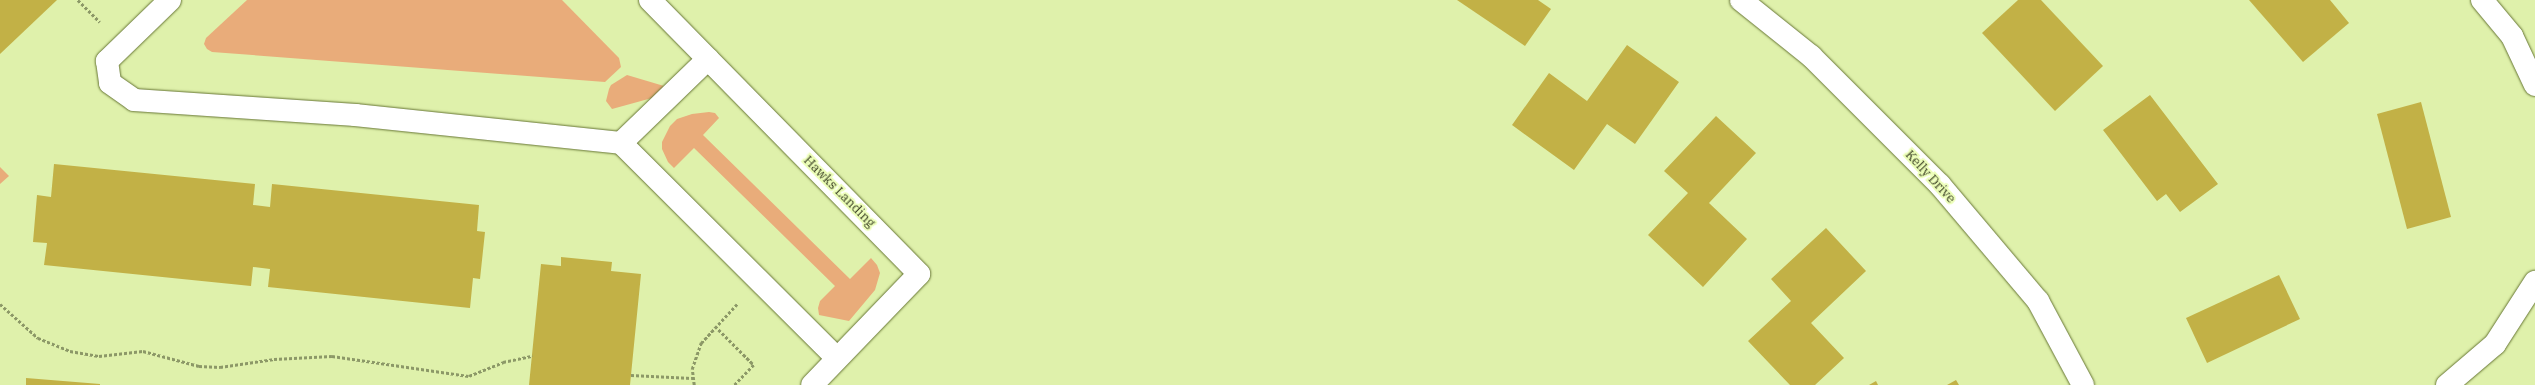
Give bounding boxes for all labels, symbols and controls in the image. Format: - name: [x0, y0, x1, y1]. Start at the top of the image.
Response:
- street label: Kelly Drive: [1902, 147, 1958, 207]
- street label: Hawks Landing: [800, 153, 878, 231]

